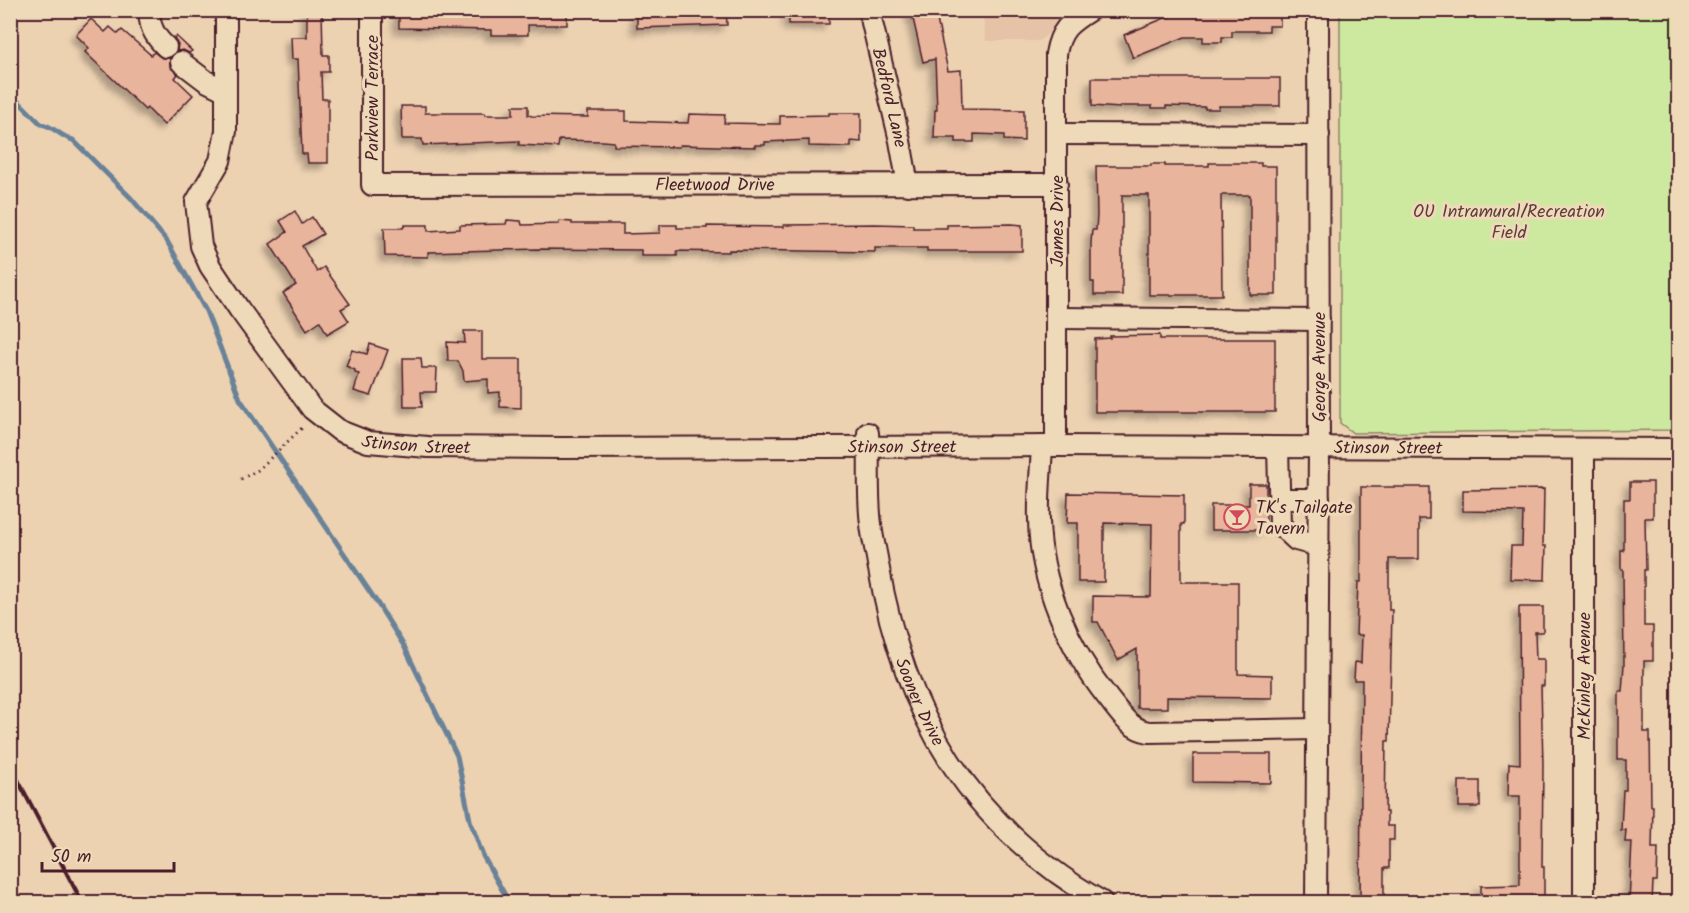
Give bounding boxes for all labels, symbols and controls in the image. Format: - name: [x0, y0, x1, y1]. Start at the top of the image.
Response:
- street label: Parkview Terrace: [359, 35, 388, 161]
- street label: Bedford Lane: [862, 45, 914, 150]
- street label: Fleetwood Drive: [655, 171, 775, 201]
- street label: James Drive: [1044, 175, 1073, 267]
- park label: OU Intramural/Recreation Field: [1413, 198, 1605, 248]
- street label: George Avenue: [1306, 312, 1335, 422]
- street label: Stinson Street: [356, 428, 472, 463]
- street label: Stinson Street: [848, 433, 958, 463]
- street label: Stinson Street: [1334, 434, 1444, 464]
- place label: TK's Tailgate Tavern: [1256, 494, 1353, 544]
- bar icon: TK's Tailgate Tavern: [1222, 502, 1252, 532]
- street label: McKinley Avenue: [1571, 612, 1600, 740]
- street label: Sooner Drive: [886, 654, 951, 752]
- scale bar: [42, 835, 174, 873]
- text: 50 m: [51, 843, 91, 872]

